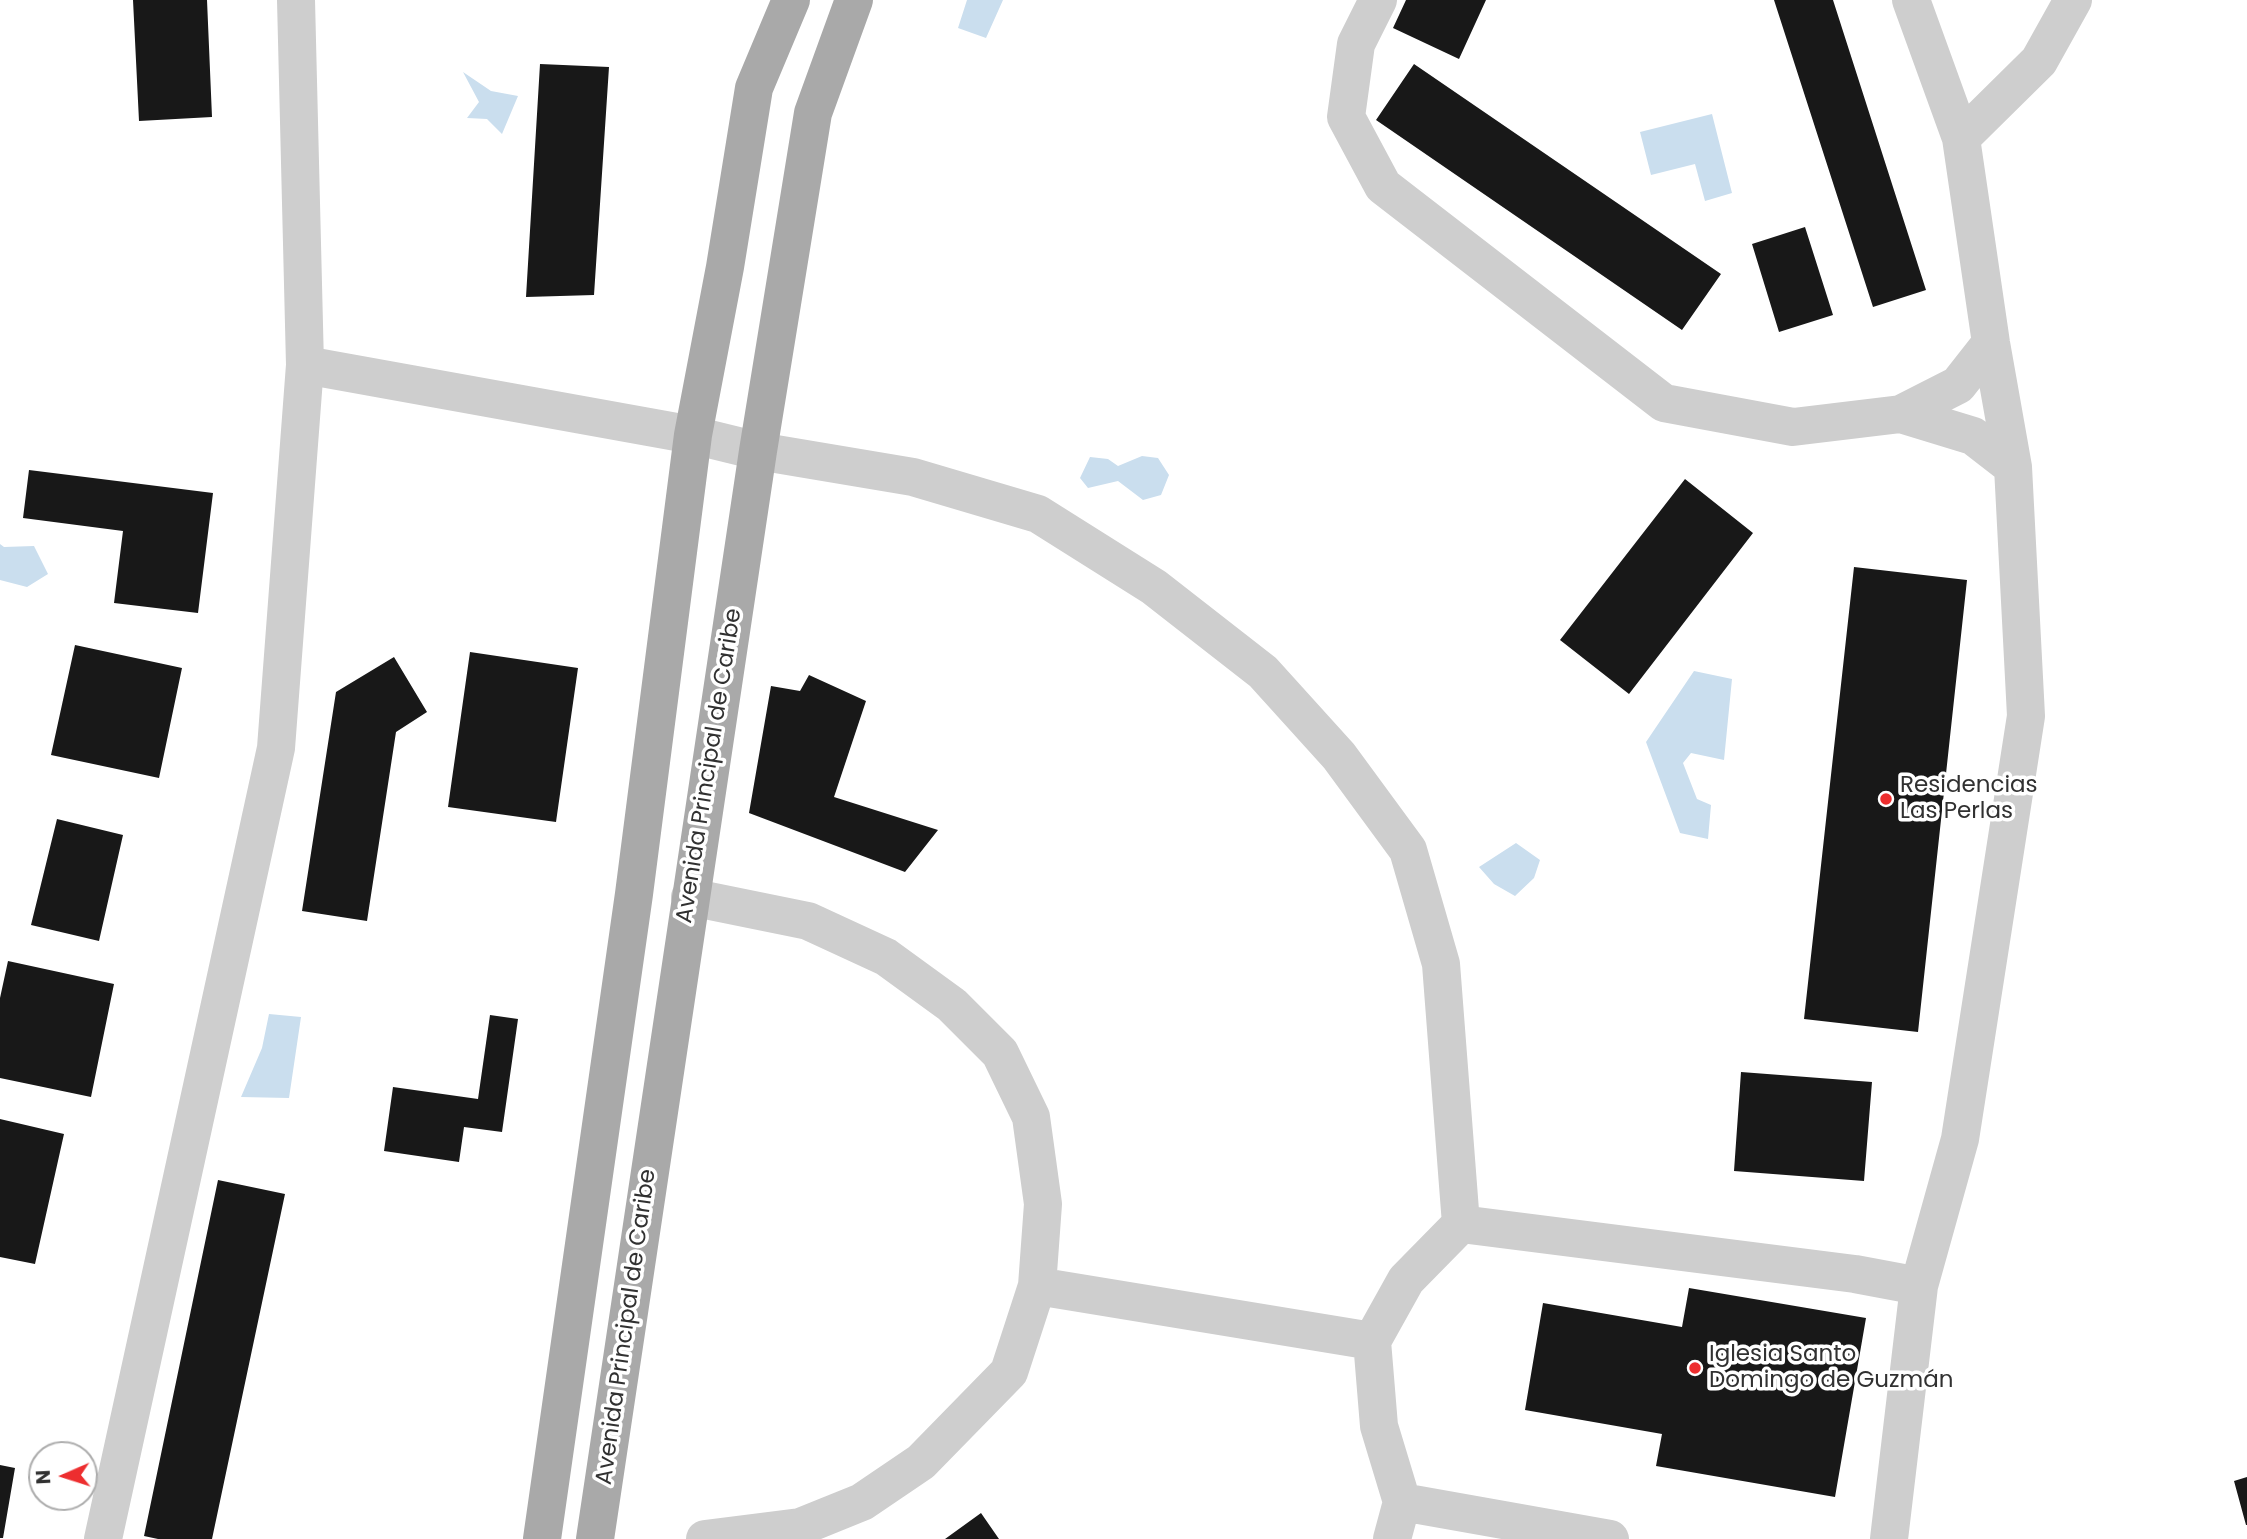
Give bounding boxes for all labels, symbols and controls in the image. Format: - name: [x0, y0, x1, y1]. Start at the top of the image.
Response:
- street label: Avenida Principal de Caribe: [671, 607, 749, 925]
- place label: Residencias Las Perlas: [1900, 772, 2038, 826]
- marker: Residencias Las Perlas: [1878, 791, 1894, 807]
- street label: Avenida Principal de Caribe: [591, 1167, 663, 1487]
- place label: Iglesia Santo Domingo de Guzmán: [1709, 1341, 1953, 1395]
- marker: Iglesia Santo Domingo de Guzmán: [1687, 1360, 1703, 1376]
- north arrow: [28, 1441, 98, 1511]
- text: N: [30, 1469, 57, 1485]

